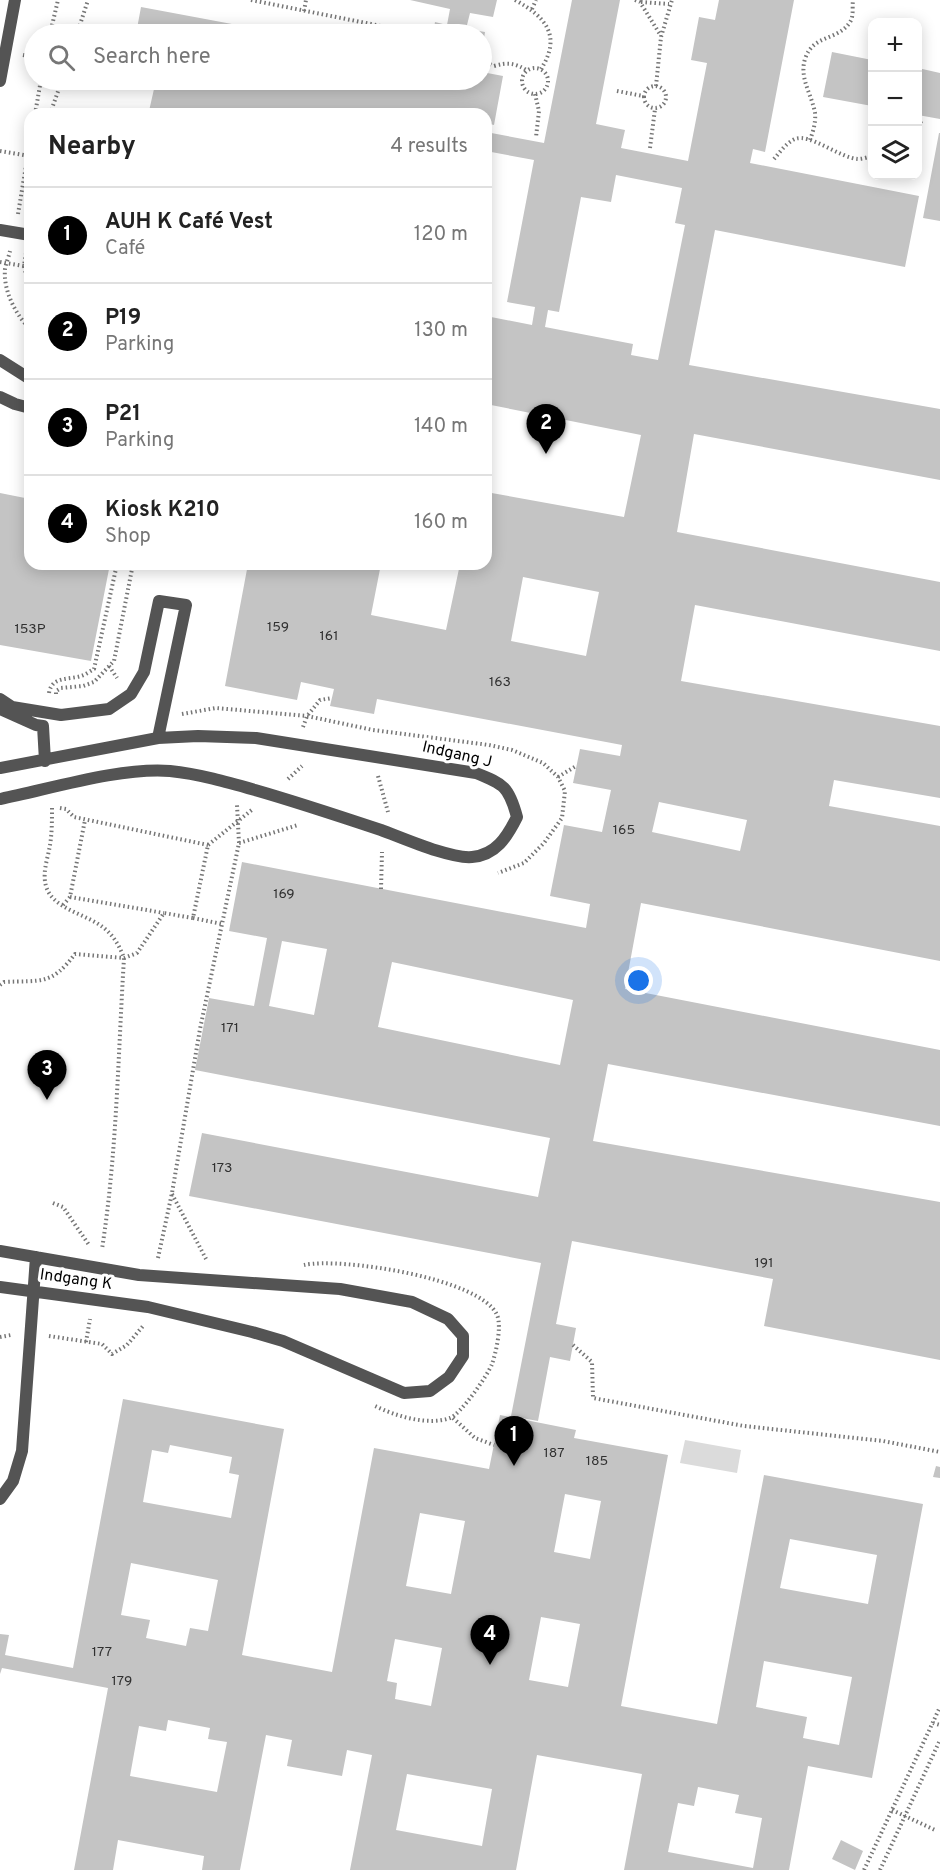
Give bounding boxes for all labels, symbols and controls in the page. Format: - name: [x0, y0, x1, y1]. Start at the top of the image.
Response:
- map controls: [868, 18, 922, 180]
- button: +: [868, 18, 922, 72]
- search box: [24, 24, 492, 90]
- icon: search: [45, 41, 78, 74]
- text: Search here: [93, 44, 211, 71]
- button: −: [868, 72, 922, 126]
- button: layers: [868, 126, 922, 180]
- text: Nearby: [48, 131, 136, 164]
- text: 4 results: [391, 134, 468, 160]
- text: AUH K Café Vest: [105, 209, 273, 236]
- text: 1: [64, 222, 72, 248]
- text: 120 m: [414, 222, 468, 248]
- text: Café: [105, 236, 145, 262]
- text: P19: [105, 305, 141, 332]
- text: 2: [61, 318, 74, 344]
- text: 130 m: [414, 318, 468, 344]
- text: Parking: [105, 332, 174, 358]
- text: P21: [105, 401, 141, 428]
- pin: 2: [526, 404, 566, 454]
- text: 3: [62, 414, 74, 440]
- text: 140 m: [414, 414, 468, 440]
- text: Parking: [105, 428, 174, 454]
- text: Kiosk K210: [105, 497, 220, 524]
- text: 4: [61, 510, 74, 536]
- text: 160 m: [414, 510, 468, 536]
- text: Shop: [105, 524, 151, 550]
- house number: 159: [267, 619, 289, 636]
- house number: 153P: [14, 621, 46, 638]
- house number: 161: [320, 628, 338, 645]
- house number: 163: [489, 674, 511, 691]
- street label: Indgang J: [420, 737, 494, 773]
- house number: 165: [613, 822, 635, 839]
- house number: 169: [273, 886, 295, 903]
- your location: [624, 966, 653, 995]
- house number: 171: [221, 1020, 239, 1037]
- pin: 3: [28, 1050, 66, 1100]
- house number: 173: [212, 1160, 232, 1177]
- house number: 191: [755, 1255, 773, 1272]
- street label: Indgang K: [38, 1265, 114, 1295]
- pin: 1: [494, 1416, 534, 1466]
- house number: 187: [544, 1445, 564, 1462]
- house number: 185: [586, 1453, 608, 1470]
- pin: 4: [470, 1616, 510, 1665]
- house number: 177: [92, 1644, 112, 1661]
- house number: 179: [112, 1673, 132, 1690]

